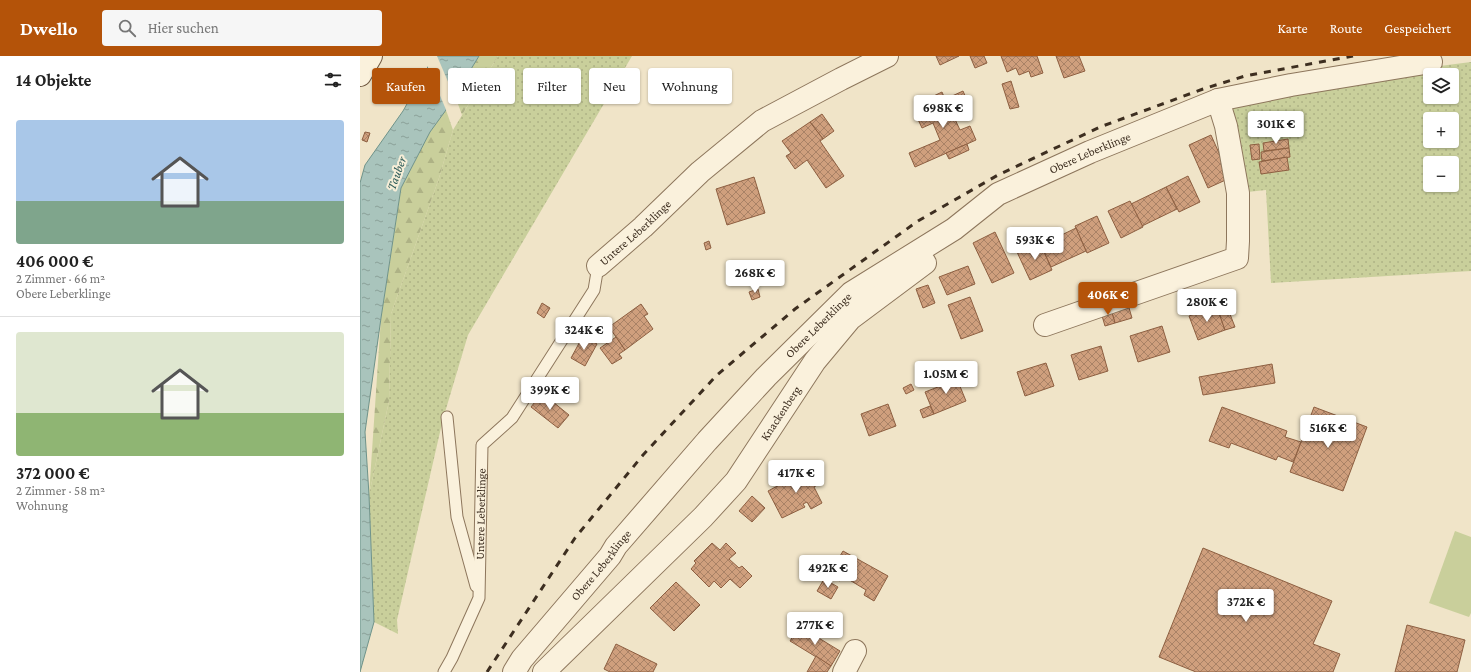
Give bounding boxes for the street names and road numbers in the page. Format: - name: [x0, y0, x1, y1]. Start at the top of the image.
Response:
- street label: Obere Leberklinge: [1047, 129, 1133, 177]
- street label: Untere Leberklinge: [597, 197, 674, 268]
- street label: Obere Leberklinge: [782, 290, 854, 361]
- street label: Knackenberg: [758, 383, 804, 443]
- street label: Untere Leberklinge: [473, 468, 489, 560]
- street label: Obere Leberklinge: [568, 527, 634, 603]

